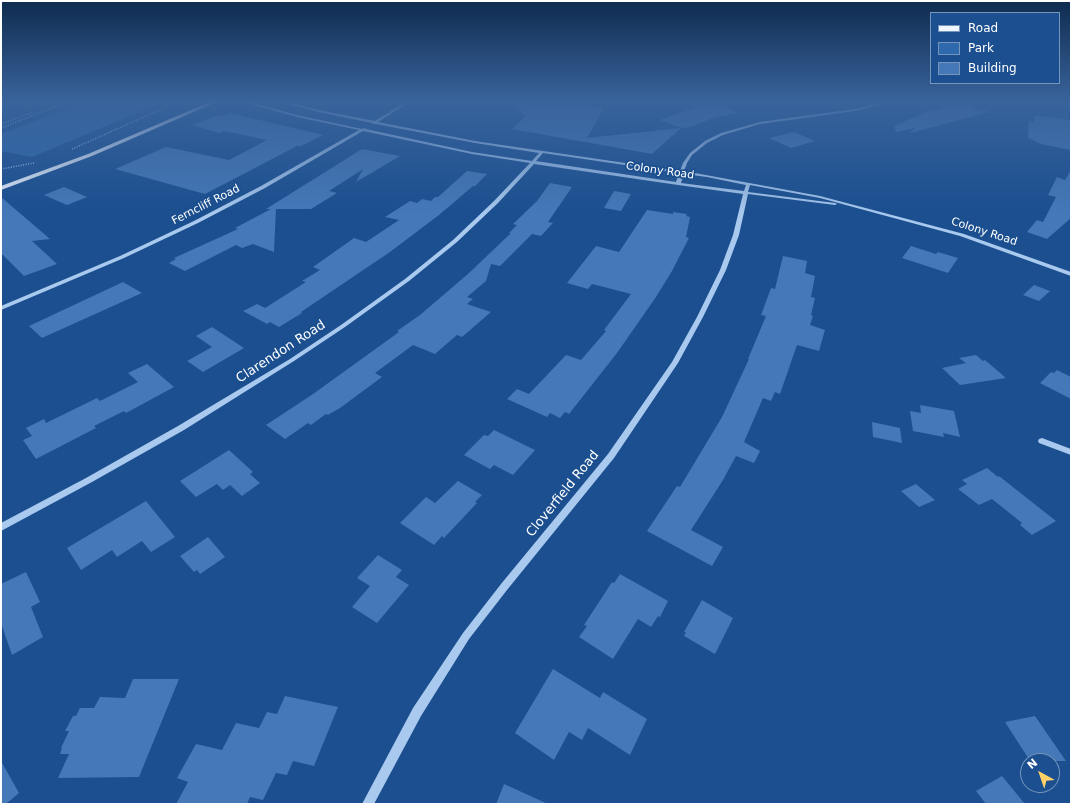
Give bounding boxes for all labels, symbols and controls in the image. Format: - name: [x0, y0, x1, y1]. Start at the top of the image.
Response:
- legend: [930, 12, 1060, 84]
- text: Road: [968, 21, 998, 35]
- text: Park: [968, 41, 994, 55]
- text: Building: [968, 61, 1017, 75]
- street label: Colony Road: [625, 160, 695, 182]
- street label: Ferncliff Road: [170, 182, 242, 228]
- street label: Colony Road: [949, 215, 1019, 249]
- street label: Clarendon Road: [233, 317, 329, 387]
- street label: Cloverfield Road: [523, 448, 603, 540]
- north arrow: [1020, 753, 1060, 793]
- text: N: [1025, 756, 1040, 772]

